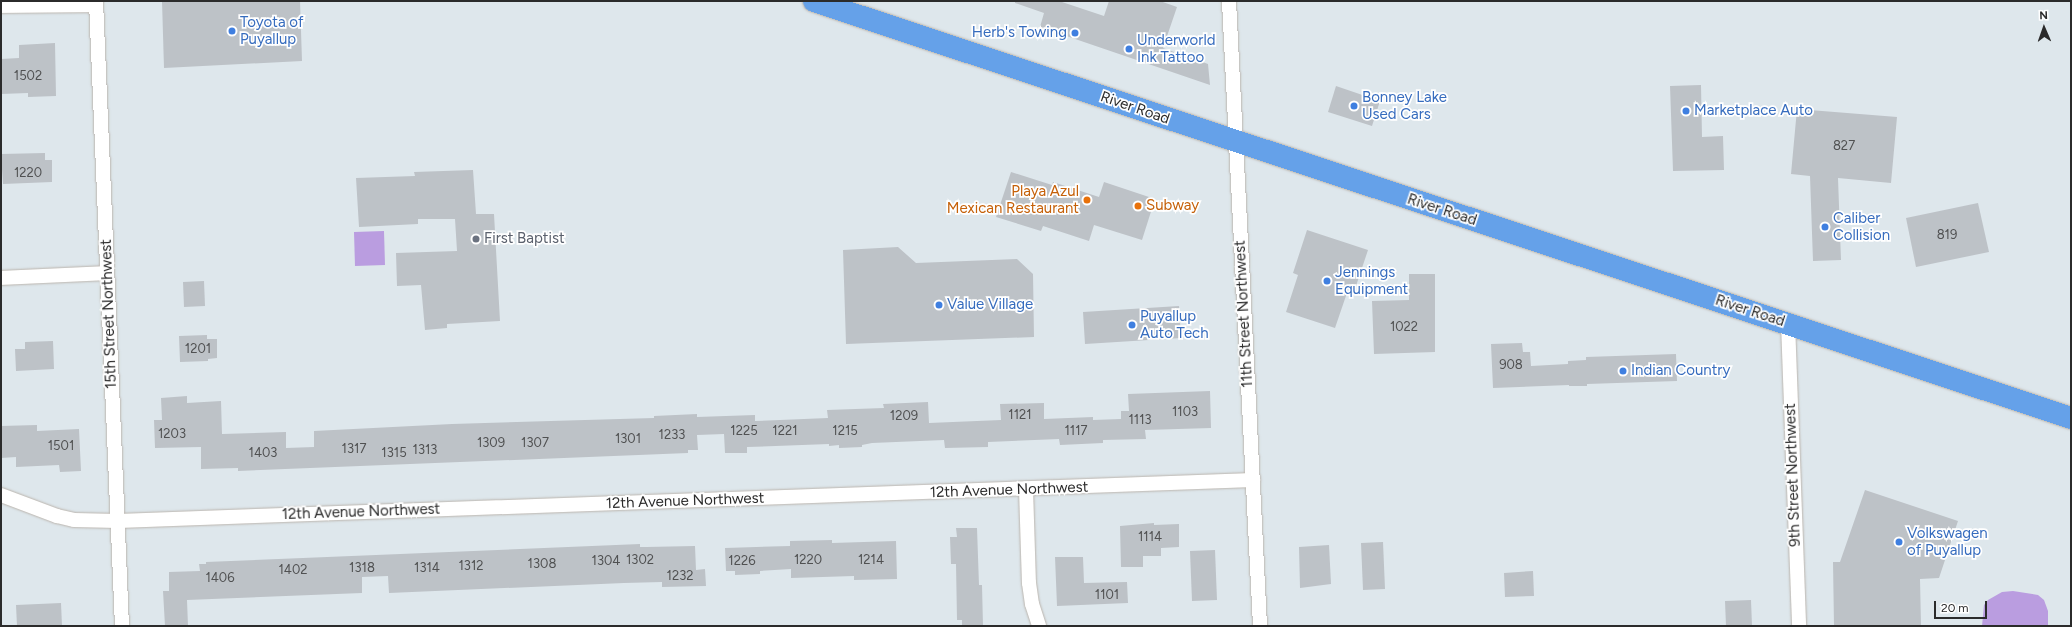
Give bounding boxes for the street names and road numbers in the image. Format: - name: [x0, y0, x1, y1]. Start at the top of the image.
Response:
- street label: River Road: [1098, 88, 1172, 128]
- street label: River Road: [1405, 190, 1479, 230]
- street label: 15th Street Northwest: [97, 239, 121, 389]
- street label: 11th Street Northwest: [1231, 240, 1257, 388]
- street label: River Road: [1713, 291, 1787, 331]
- street label: 9th Street Northwest: [1781, 403, 1805, 547]
- street label: 12th Avenue Northwest: [929, 478, 1089, 502]
- street label: 12th Avenue Northwest: [605, 489, 765, 513]
- street label: 12th Avenue Northwest: [281, 500, 441, 524]

